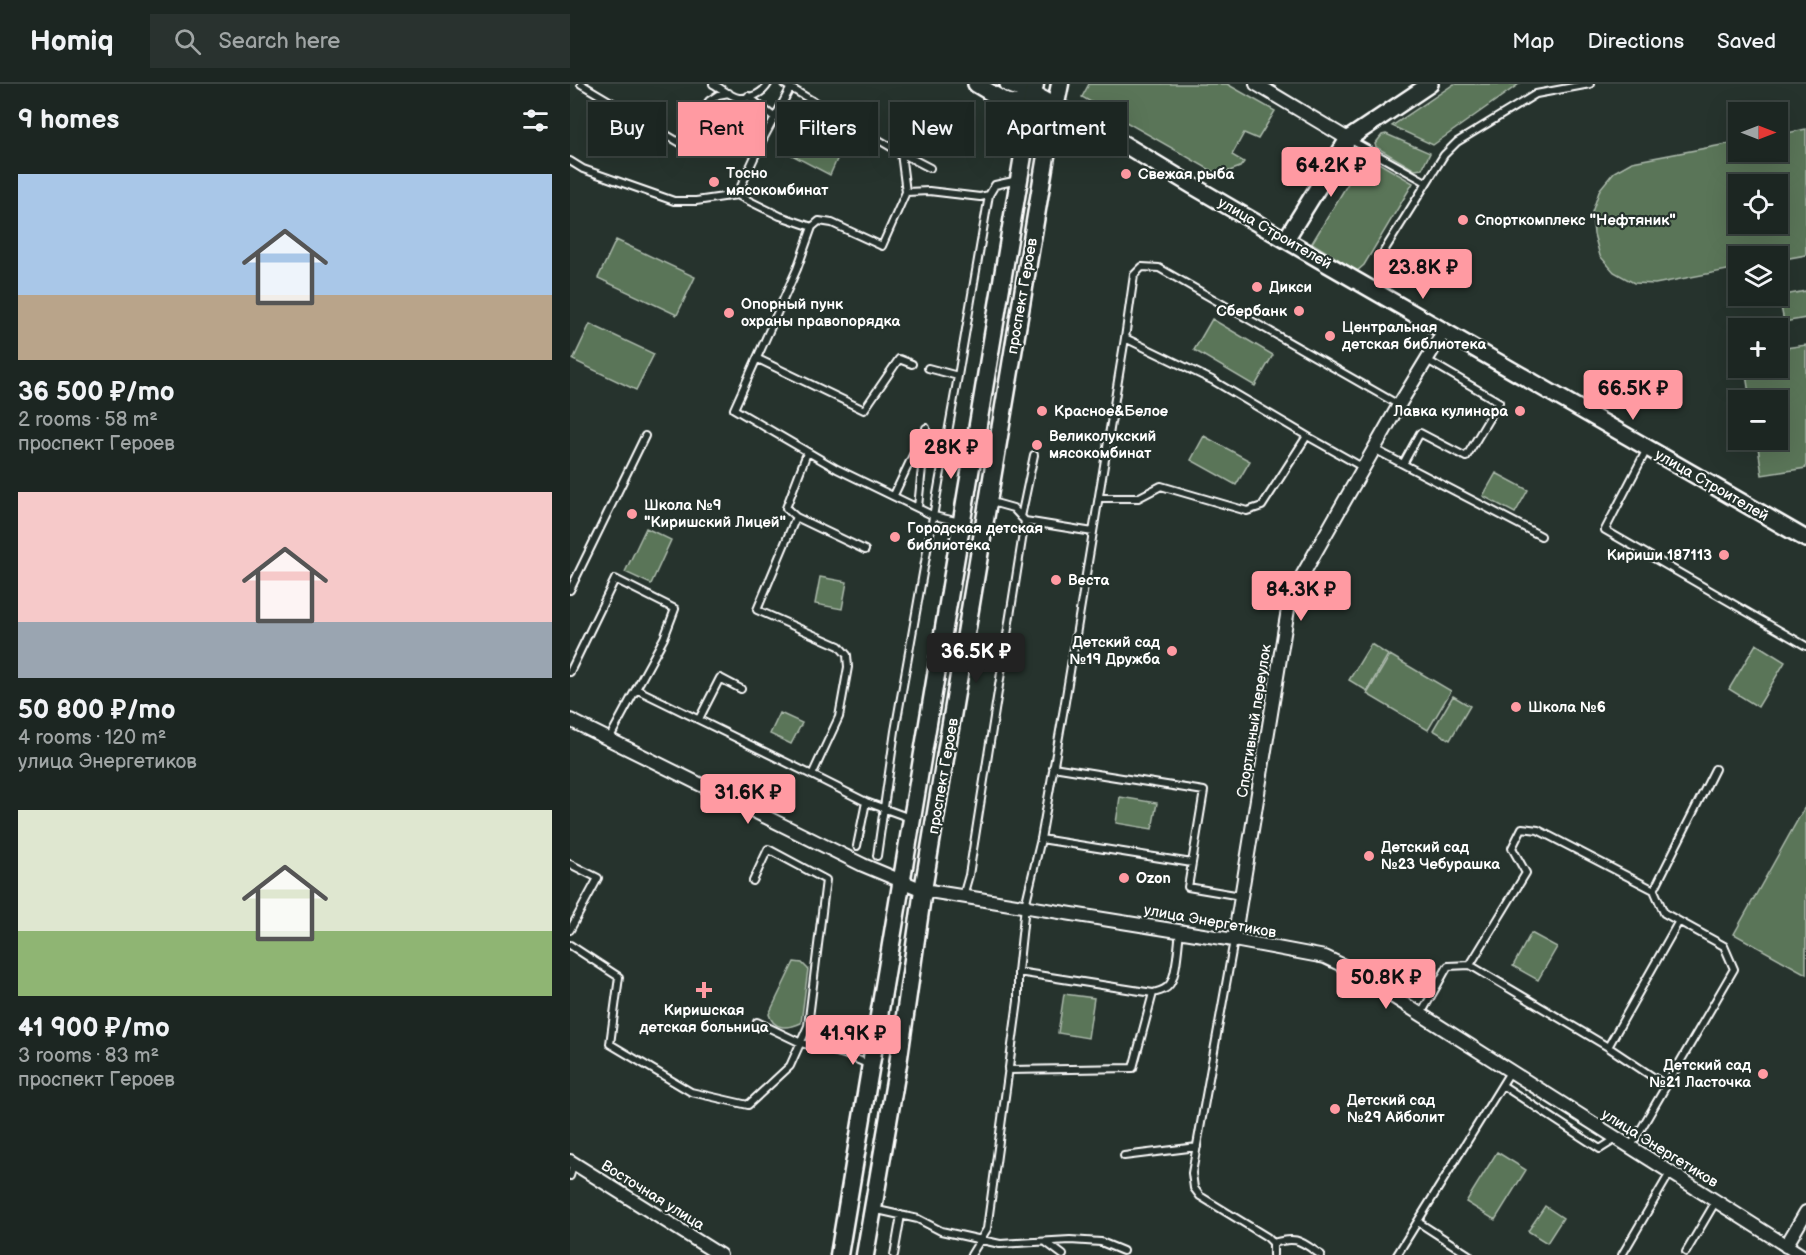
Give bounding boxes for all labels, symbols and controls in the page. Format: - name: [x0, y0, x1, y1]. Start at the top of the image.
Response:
- search box: [150, 14, 570, 68]
- text: Homiq: [30, 25, 114, 58]
- icon: search: [171, 25, 204, 58]
- text: Search here: [219, 28, 340, 55]
- text: Map: [1512, 29, 1555, 54]
- text: Directions: [1588, 29, 1684, 54]
- text: Saved: [1717, 29, 1776, 54]
- chip: Buy: [588, 102, 666, 156]
- chip: Rent: [678, 102, 765, 156]
- chip: Filters: [777, 102, 878, 156]
- chip: New: [890, 102, 974, 156]
- chip: Apartment: [986, 102, 1127, 156]
- north arrow: [1728, 102, 1788, 162]
- map controls: [1728, 102, 1788, 450]
- icon: filters: [519, 104, 552, 137]
- text: 9 homes: [18, 105, 119, 136]
- pin: 64.2K ₽: [1276, 147, 1386, 198]
- text: 64.2K ₽: [1296, 154, 1366, 178]
- place label: Тосно мясокомбинат: [726, 164, 829, 200]
- place label: Свежая рыба: [1138, 165, 1235, 184]
- marker: Свежая рыба: [1119, 167, 1133, 181]
- button: locate: [1728, 174, 1788, 234]
- marker: Тосно мясокомбинат: [707, 175, 721, 189]
- street label: улица Строителей: [1215, 193, 1335, 274]
- place label: Спорткомплекс "Нефтяник": [1475, 211, 1676, 230]
- icon: home: [231, 213, 339, 321]
- marker: Спорткомплекс "Нефтяник": [1456, 213, 1470, 227]
- street label: проспект Героев: [1003, 236, 1042, 356]
- button: layers: [1728, 246, 1788, 306]
- pin: 23.8K ₽: [1368, 249, 1478, 300]
- text: 23.8K ₽: [1388, 256, 1458, 280]
- place label: Дикси: [1269, 278, 1312, 297]
- marker: Дикси: [1250, 280, 1264, 294]
- place label: Опорный пунк охраны правопорядка: [741, 295, 900, 331]
- place label: Сбербанк: [1216, 302, 1288, 321]
- marker: Сбербанк: [1292, 304, 1306, 318]
- marker: Опорный пунк охраны правопорядка: [722, 306, 736, 320]
- place label: Центральная детская библиотека: [1341, 318, 1486, 354]
- button: +: [1728, 318, 1788, 378]
- marker: Центральная детская библиотека: [1323, 329, 1337, 343]
- pin: 66.5K ₽: [1578, 370, 1688, 421]
- text: 36 500 ₽/mo: [18, 377, 175, 408]
- text: 66.5K ₽: [1598, 377, 1668, 401]
- button: −: [1728, 390, 1788, 450]
- place label: Красное&Белое: [1054, 402, 1168, 421]
- place label: Лавка кулинара: [1393, 402, 1508, 421]
- marker: Красное&Белое: [1035, 404, 1049, 418]
- marker: Лавка кулинара: [1513, 404, 1527, 418]
- text: 2 rooms · 58 m²: [18, 408, 158, 432]
- place label: Великолукский мясокомбинат: [1049, 427, 1156, 463]
- pin: 28K ₽: [909, 429, 993, 480]
- text: проспект Героев: [18, 432, 175, 456]
- text: 28K ₽: [924, 436, 978, 460]
- marker: Великолукский мясокомбинат: [1030, 438, 1044, 452]
- street label: улица Строителей: [1652, 445, 1772, 526]
- place label: Школа №9 "Киришский Лицей": [644, 496, 786, 532]
- marker: Школа №9 "Киришский Лицей": [625, 507, 639, 521]
- place label: Городская детская библиотека: [907, 519, 1043, 555]
- marker: Городская детская библиотека: [888, 530, 902, 544]
- icon: home: [231, 531, 339, 639]
- place label: Кириши 187113: [1607, 546, 1712, 565]
- marker: Кириши 187113: [1717, 548, 1731, 562]
- place label: Веста: [1068, 571, 1109, 590]
- pin: 84.3K ₽: [1246, 571, 1356, 622]
- marker: Веста: [1049, 573, 1063, 587]
- text: 84.3K ₽: [1266, 578, 1336, 602]
- pin: 36.5K ₽: [921, 633, 1031, 684]
- place label: Детский сад №19 Дружба: [1070, 633, 1160, 669]
- text: 36.5K ₽: [941, 640, 1011, 664]
- street label: Спортивный переулок: [1233, 643, 1276, 799]
- marker: Детский сад №19 Дружба: [1165, 644, 1179, 658]
- text: 50 800 ₽/mo: [18, 695, 176, 726]
- place label: Школа №6: [1528, 698, 1606, 717]
- marker: Школа №6: [1509, 700, 1523, 714]
- street label: проспект Героев: [924, 716, 963, 836]
- text: 4 rooms · 120 m²: [18, 726, 167, 750]
- text: улица Энергетиков: [18, 750, 197, 774]
- pin: 31.6K ₽: [693, 774, 803, 825]
- text: 31.6K ₽: [714, 781, 782, 805]
- place label: Детский сад №23 Чебурашка: [1381, 838, 1500, 874]
- icon: home: [231, 849, 339, 957]
- marker: Детский сад №23 Чебурашка: [1362, 849, 1376, 863]
- place label: Ozon: [1136, 869, 1171, 888]
- marker: Ozon: [1117, 871, 1131, 885]
- street label: улица Энергетиков: [1142, 901, 1278, 943]
- pin: 50.8K ₽: [1331, 959, 1441, 1010]
- text: 50.8K ₽: [1350, 966, 1422, 990]
- marker: Киришская детская больница: [695, 981, 713, 999]
- place label: Киришская детская больница: [638, 1001, 769, 1037]
- text: 41 900 ₽/mo: [18, 1013, 170, 1044]
- pin: 41.9K ₽: [798, 1015, 908, 1066]
- text: 41.9K ₽: [820, 1022, 886, 1046]
- text: 3 rooms · 83 m²: [18, 1044, 159, 1068]
- place label: Детский сад №21 Ласточка: [1649, 1056, 1751, 1092]
- marker: Детский сад №21 Ласточка: [1756, 1067, 1770, 1081]
- text: проспект Героев: [18, 1068, 175, 1092]
- place label: Детский сад №29 Айболит: [1347, 1091, 1445, 1127]
- marker: Детский сад №29 Айболит: [1328, 1102, 1342, 1116]
- street label: улица Энергетиков: [1598, 1105, 1722, 1192]
- street label: Восточная улица: [598, 1156, 708, 1235]

